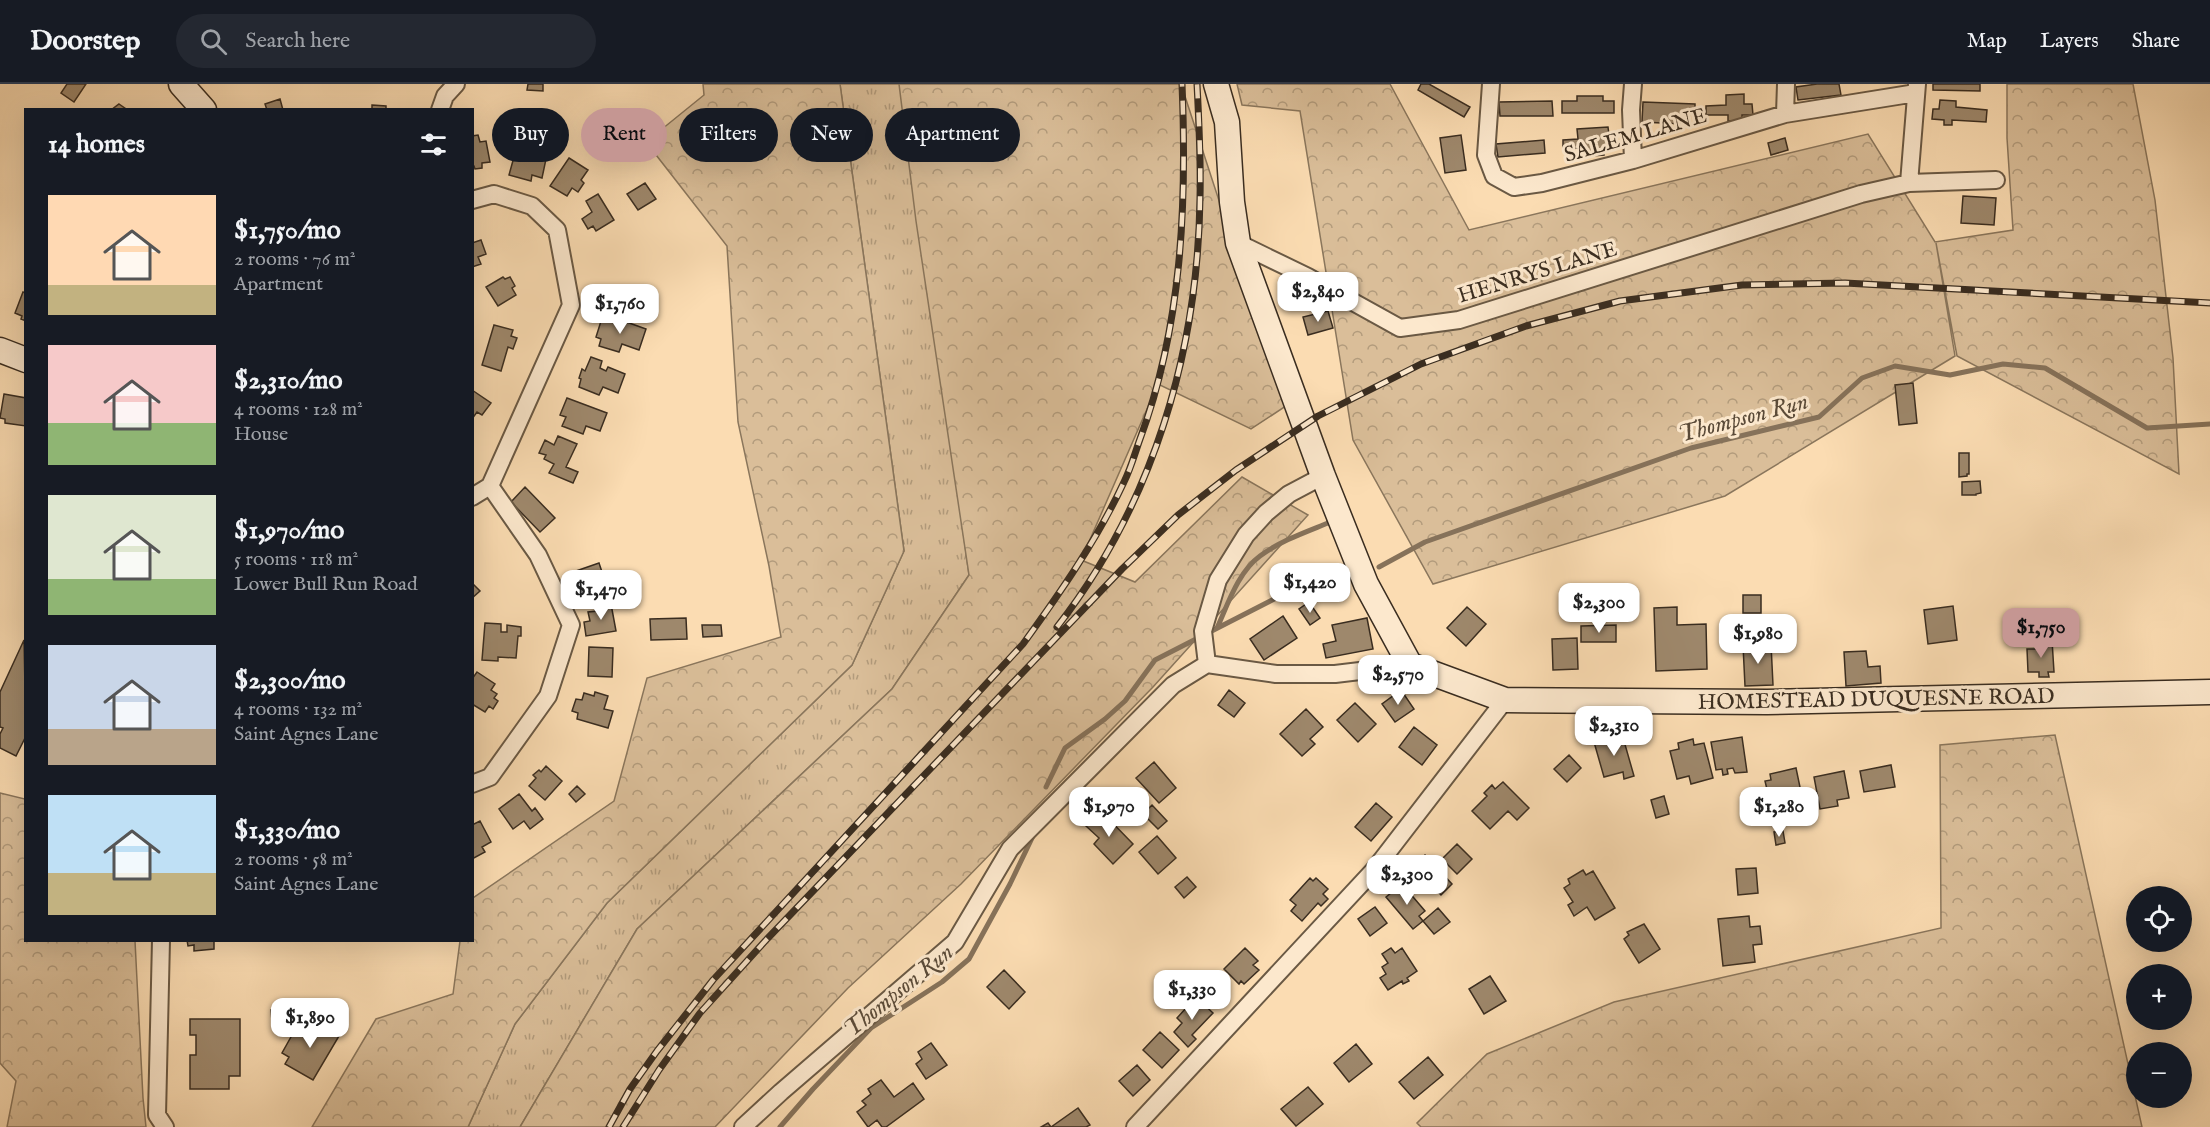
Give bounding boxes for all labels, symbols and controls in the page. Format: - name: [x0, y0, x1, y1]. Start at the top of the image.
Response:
- search box: [176, 14, 596, 68]
- text: Doorstep: [30, 24, 140, 59]
- icon: search: [197, 25, 230, 58]
- text: Search here: [245, 27, 350, 55]
- text: Map: [1967, 28, 2007, 55]
- text: Layers: [2040, 28, 2099, 55]
- text: Share: [2132, 28, 2180, 55]
- street label: SALEM LANE: [1561, 102, 1710, 170]
- chip: Buy: [492, 108, 569, 162]
- chip: Rent: [581, 108, 667, 162]
- chip: Filters: [679, 108, 778, 162]
- chip: New: [790, 108, 873, 162]
- chip: Apartment: [885, 108, 1020, 162]
- text: 14 homes: [48, 128, 145, 161]
- icon: filters: [417, 128, 450, 161]
- text: $1,750/mo: [234, 214, 341, 247]
- icon: home: [96, 219, 168, 291]
- street label: HENRYS LANE: [1454, 235, 1621, 310]
- text: 2 rooms · 76 m²: [234, 247, 355, 272]
- text: Apartment: [234, 272, 323, 297]
- pin: $2,840: [1269, 272, 1367, 323]
- text: $2,840: [1291, 279, 1345, 304]
- pin: $1,760: [571, 284, 669, 335]
- text: $1,760: [595, 291, 645, 316]
- text: $2,310/mo: [234, 364, 342, 397]
- icon: home: [96, 369, 168, 441]
- water label: Thompson Run: [1675, 386, 1812, 451]
- text: 4 rooms · 128 m²: [234, 397, 363, 422]
- text: House: [234, 422, 288, 447]
- text: $1,970/mo: [234, 514, 344, 547]
- icon: home: [96, 519, 168, 591]
- text: 5 rooms · 118 m²: [234, 547, 358, 572]
- pin: $1,420: [1261, 563, 1359, 614]
- pin: $1,470: [552, 570, 650, 621]
- text: $1,420: [1283, 570, 1337, 595]
- text: Lower Bull Run Road: [234, 572, 418, 597]
- text: $1,470: [575, 577, 627, 602]
- pin: $2,300: [1550, 583, 1648, 634]
- text: $2,300: [1573, 590, 1625, 615]
- pin: $1,750: [1992, 608, 2090, 659]
- pin: $1,980: [1709, 614, 1807, 665]
- text: $1,750: [2016, 615, 2066, 640]
- text: $1,980: [1733, 621, 1783, 646]
- pin: $2,570: [1349, 655, 1447, 706]
- text: $2,570: [1372, 662, 1424, 687]
- text: $2,300/mo: [234, 664, 346, 697]
- icon: home: [96, 669, 168, 741]
- street label: HOMESTEAD DUQUESNE ROAD: [1697, 683, 2055, 717]
- text: 4 rooms · 132 m²: [234, 697, 362, 722]
- pin: $2,310: [1565, 706, 1663, 757]
- text: $2,310: [1589, 713, 1639, 738]
- text: Saint Agnes Lane: [234, 722, 378, 747]
- pin: $1,970: [1060, 787, 1158, 838]
- pin: $1,280: [1730, 787, 1828, 838]
- text: $1,970: [1083, 794, 1135, 819]
- text: $1,280: [1754, 794, 1804, 819]
- text: $1,330/mo: [234, 814, 340, 847]
- icon: home: [96, 819, 168, 891]
- text: 2 rooms · 58 m²: [234, 847, 353, 872]
- pin: $2,300: [1358, 855, 1456, 906]
- text: $2,300: [1381, 862, 1433, 887]
- text: Saint Agnes Lane: [234, 872, 378, 897]
- map controls: [2126, 886, 2192, 1108]
- button: locate: [2126, 886, 2192, 952]
- water label: Thompson Run: [837, 937, 960, 1045]
- button: +: [2126, 964, 2192, 1030]
- pin: $1,330: [1143, 970, 1241, 1021]
- text: $1,330: [1168, 977, 1216, 1002]
- pin: $1,890: [261, 998, 359, 1049]
- text: $1,890: [285, 1005, 335, 1030]
- button: −: [2126, 1042, 2192, 1108]

